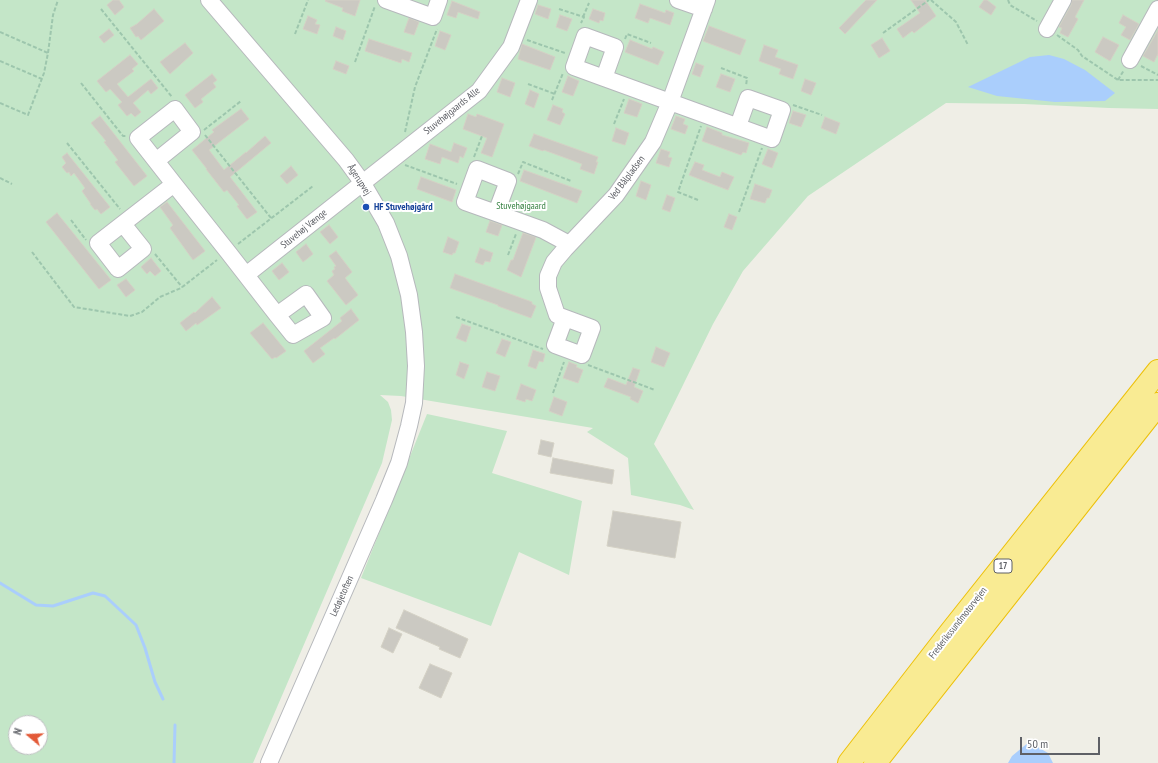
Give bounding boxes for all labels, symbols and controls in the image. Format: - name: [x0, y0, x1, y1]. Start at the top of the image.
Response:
- street label: Stuvehøjgaards Alle: [422, 85, 482, 137]
- street label: Ved Bålpladsen: [606, 153, 648, 203]
- street label: Ågerupvej: [345, 162, 373, 198]
- park label: Stuvehøjgaard: [496, 200, 546, 212]
- place label: HF Stuvehøjgård: [374, 201, 433, 213]
- marker: HF Stuvehøjgård: [361, 202, 371, 212]
- street label: Stuvehøj Vænge: [279, 207, 329, 251]
- road number: 17: [994, 559, 1012, 573]
- street label: Ledøjetoften: [328, 574, 356, 618]
- street label: Frederikssundmotorvejen: [926, 585, 990, 661]
- north arrow: [8, 715, 48, 755]
- text: N: [10, 726, 25, 737]
- scale bar: [1022, 729, 1102, 755]
- text: 50 m: [1027, 736, 1048, 751]

